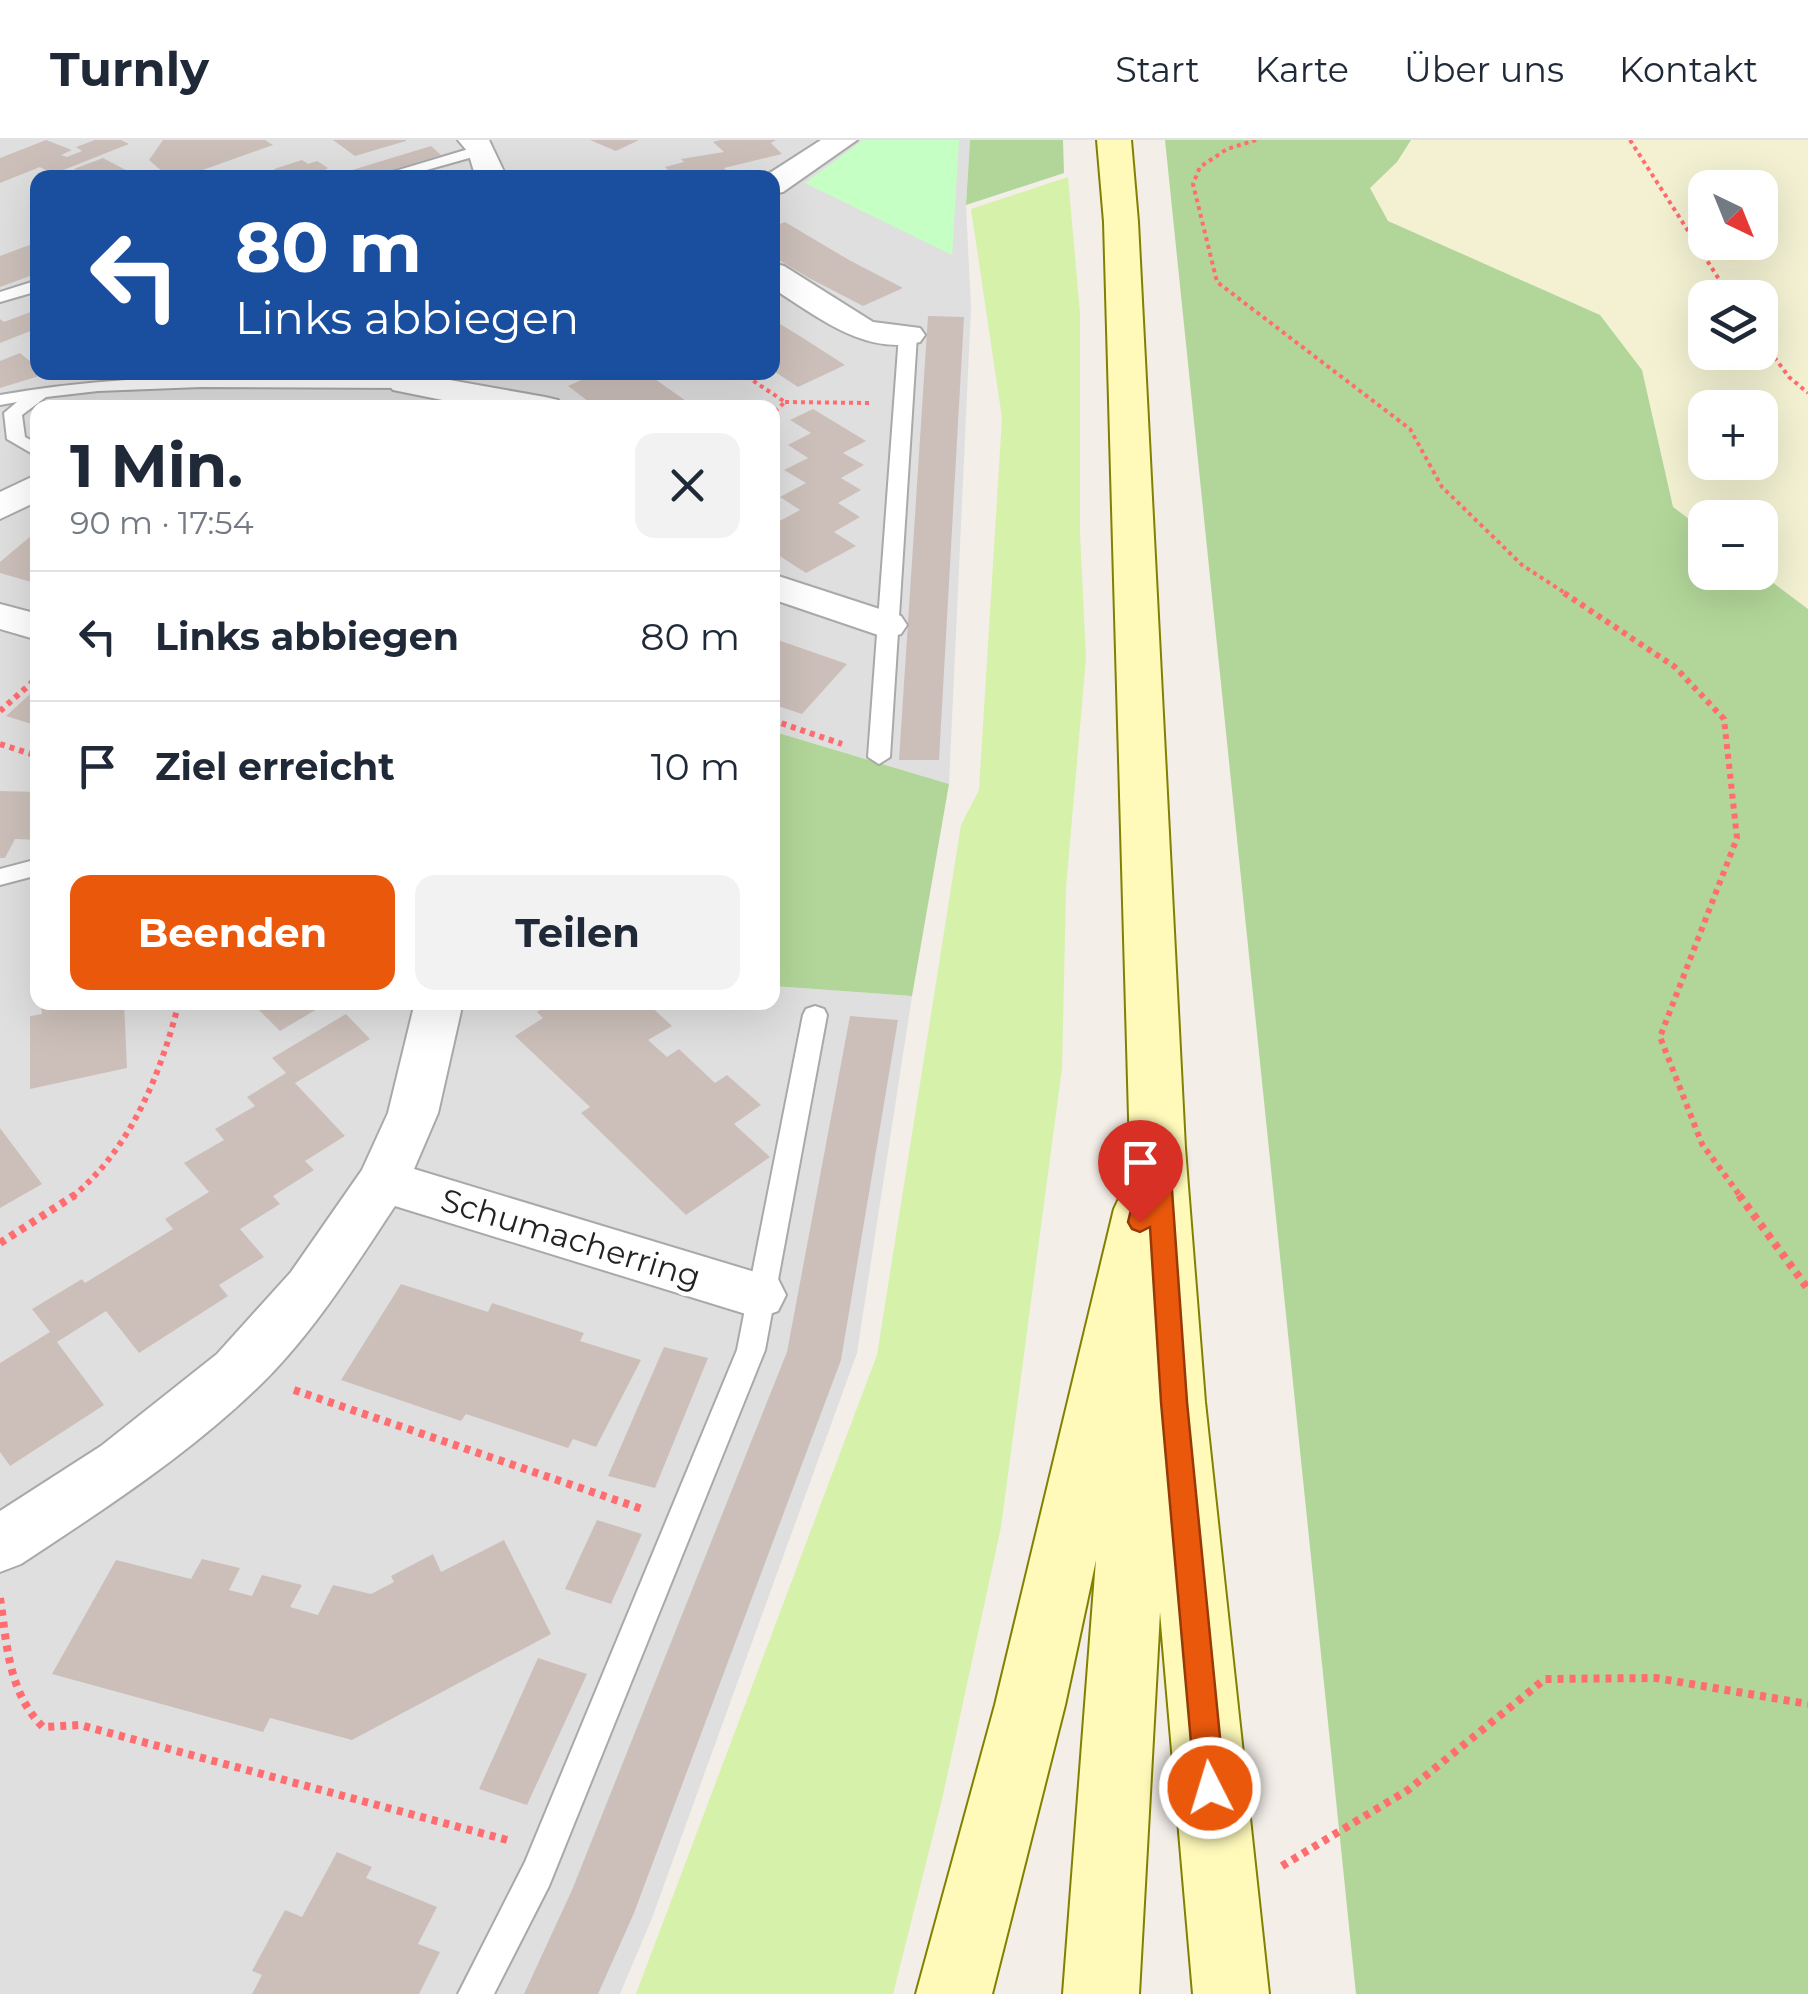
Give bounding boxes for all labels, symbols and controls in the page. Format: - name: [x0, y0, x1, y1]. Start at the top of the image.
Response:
- text: Turnly: [50, 40, 209, 98]
- text: Start: [1115, 48, 1200, 91]
- text: Karte: [1255, 48, 1349, 91]
- text: Über uns: [1404, 48, 1564, 91]
- text: Kontakt: [1619, 48, 1758, 91]
- north arrow: [1688, 170, 1778, 260]
- map controls: [1688, 170, 1778, 590]
- text: 80 m: [235, 204, 422, 290]
- icon: left: [70, 210, 200, 340]
- button: layers: [1688, 280, 1778, 370]
- text: Links abbiegen: [235, 290, 579, 345]
- button: +: [1688, 390, 1778, 480]
- text: 1 Min.: [70, 429, 243, 502]
- button: close: [635, 433, 740, 538]
- button: −: [1688, 500, 1778, 590]
- text: 90 m · 17:54: [70, 503, 254, 542]
- icon: left: [70, 609, 125, 664]
- text: Links abbiegen: [155, 613, 459, 660]
- text: 80 m: [640, 613, 740, 660]
- icon: arrive: [70, 739, 125, 794]
- text: Ziel erreicht: [155, 743, 395, 790]
- text: 10 m: [651, 743, 740, 790]
- button: Beenden: [70, 875, 395, 990]
- button: Teilen: [415, 875, 740, 990]
- pin: [1098, 1120, 1183, 1223]
- icon: arrive: [1113, 1135, 1168, 1190]
- street label: Schumacherring: [436, 1180, 706, 1296]
- position arrow: [1158, 1736, 1262, 1840]

